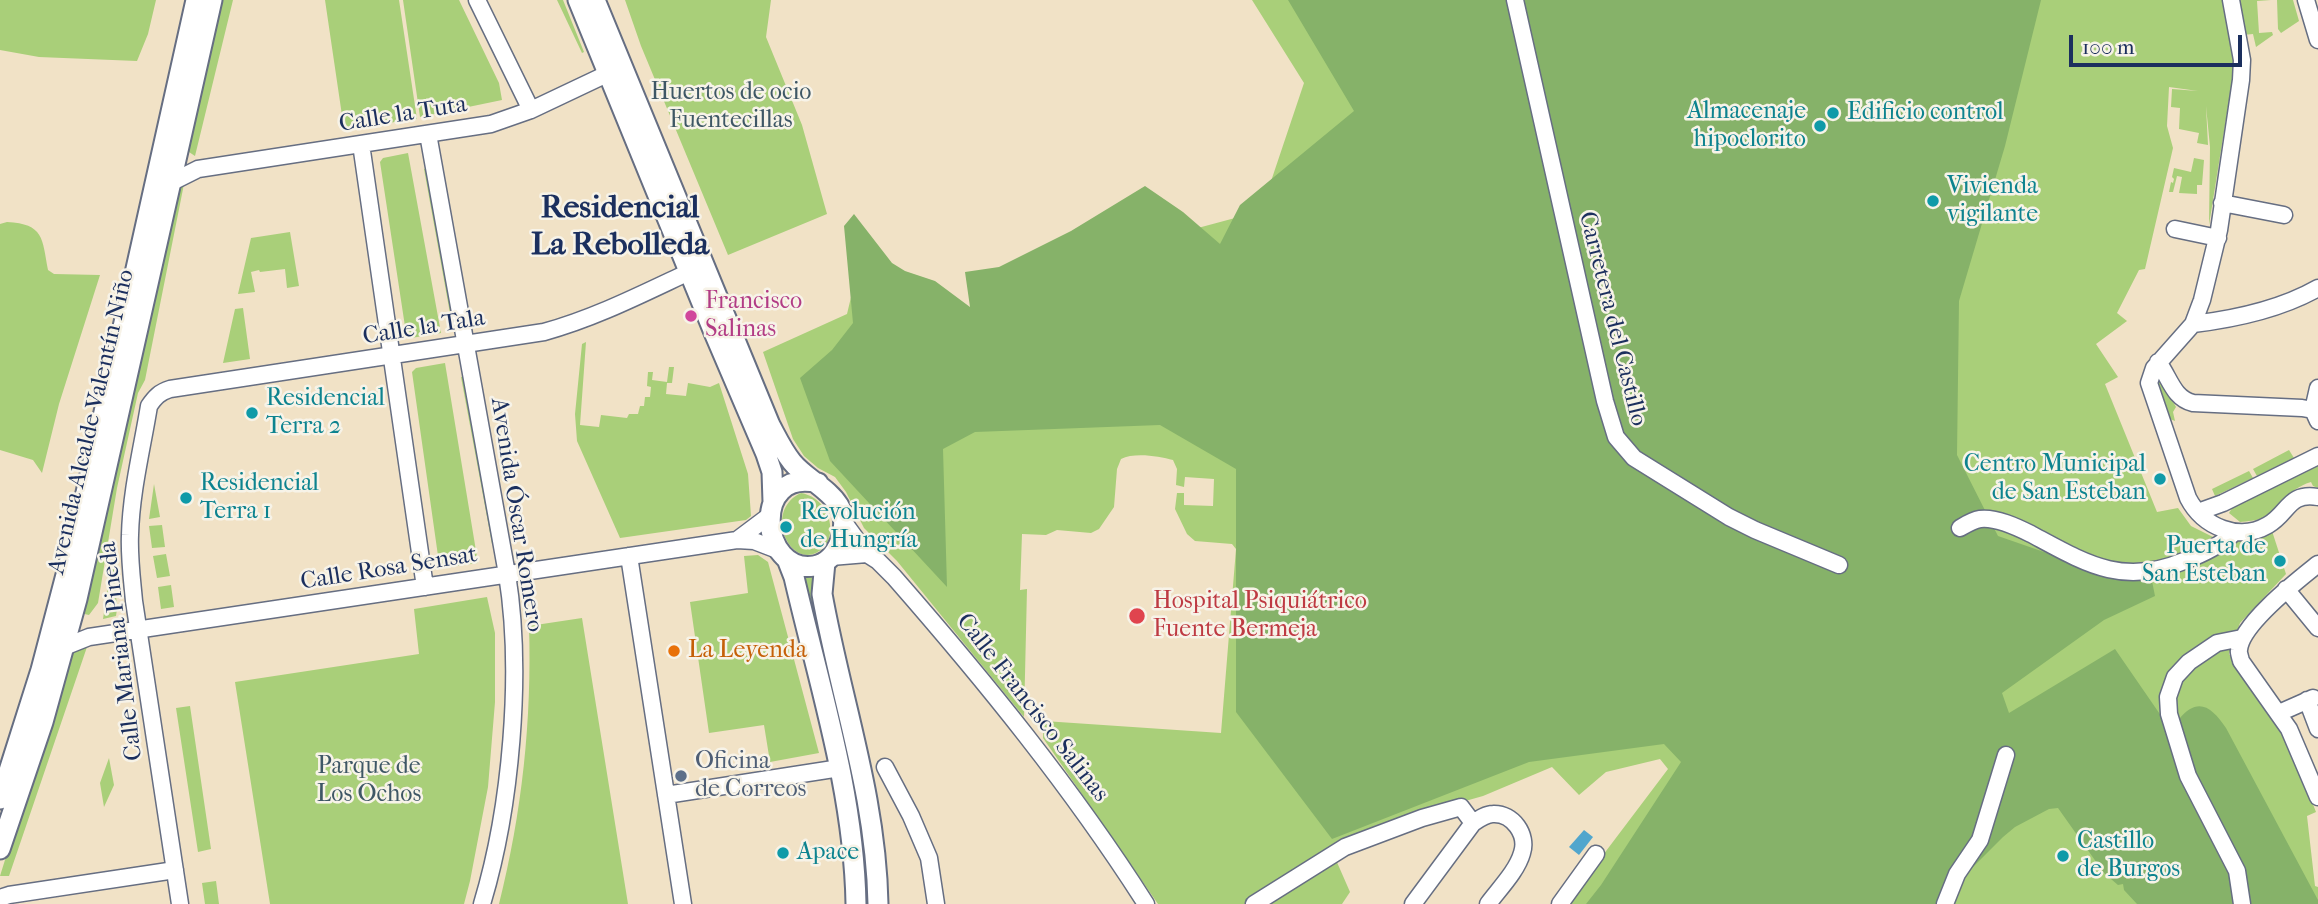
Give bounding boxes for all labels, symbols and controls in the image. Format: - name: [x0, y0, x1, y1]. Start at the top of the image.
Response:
- scale bar: [2073, 21, 2246, 65]
- text: 100 m: [2082, 35, 2135, 59]
- park label: Huertos de ocio Fuentecillas: [650, 79, 812, 135]
- street label: Calle la Tuta: [337, 91, 469, 139]
- place label: Almacenaje hipoclorito: [1687, 98, 1806, 154]
- place label: Edificio control: [1847, 99, 2004, 127]
- marker: Edificio control: [1825, 105, 1841, 121]
- marker: Almacenaje hipoclorito: [1812, 118, 1828, 134]
- place label: Vivienda vigilante: [1947, 173, 2038, 229]
- district label: Residencial La Rebolleda: [531, 190, 709, 265]
- marker: Vivienda vigilante: [1925, 193, 1941, 209]
- street label: Carretera del Castillo: [1571, 209, 1653, 429]
- street label: Avenida Alcalde Valentín Niño: [43, 267, 141, 577]
- place label: Francisco Salinas: [705, 288, 802, 344]
- street label: Calle la Tala: [361, 304, 487, 352]
- marker: Francisco Salinas: [683, 308, 699, 324]
- place label: Residencial Terra 2: [266, 385, 385, 441]
- street label: Avenida Óscar Romero: [483, 396, 549, 634]
- marker: Residencial Terra 2: [244, 405, 260, 421]
- place label: Centro Municipal de San Esteban: [1964, 451, 2146, 507]
- place label: Residencial Terra 1: [200, 470, 319, 526]
- marker: Centro Municipal de San Esteban: [2152, 471, 2168, 487]
- marker: Residencial Terra 1: [178, 490, 194, 506]
- place label: Revolución de Hungría: [800, 499, 918, 555]
- marker: Revolución de Hungría: [778, 519, 794, 535]
- place label: Puerta de San Esteban: [2142, 533, 2266, 589]
- street label: Calle Mariana Pineda: [94, 540, 150, 762]
- street label: Calle Rosa Sensat: [299, 541, 479, 597]
- marker: Puerta de San Esteban: [2272, 553, 2288, 569]
- place label: Hospital Psiquiátrico Fuente Bermeja: [1153, 588, 1367, 644]
- marker: Hospital Psiquiátrico Fuente Bermeja: [1127, 606, 1147, 626]
- street label: Calle Francisco Salinas: [950, 608, 1114, 808]
- place label: La Leyenda: [688, 637, 807, 665]
- marker: La Leyenda: [666, 643, 682, 659]
- place label: Oficina de Correos: [695, 748, 806, 804]
- park label: Parque de Los Ochos: [317, 753, 421, 809]
- marker: Oficina de Correos: [673, 768, 689, 784]
- place label: Castillo de Burgos: [2077, 828, 2180, 884]
- place label: Apace: [797, 839, 859, 867]
- marker: Apace: [775, 845, 791, 861]
- marker: Castillo de Burgos: [2055, 848, 2071, 864]

